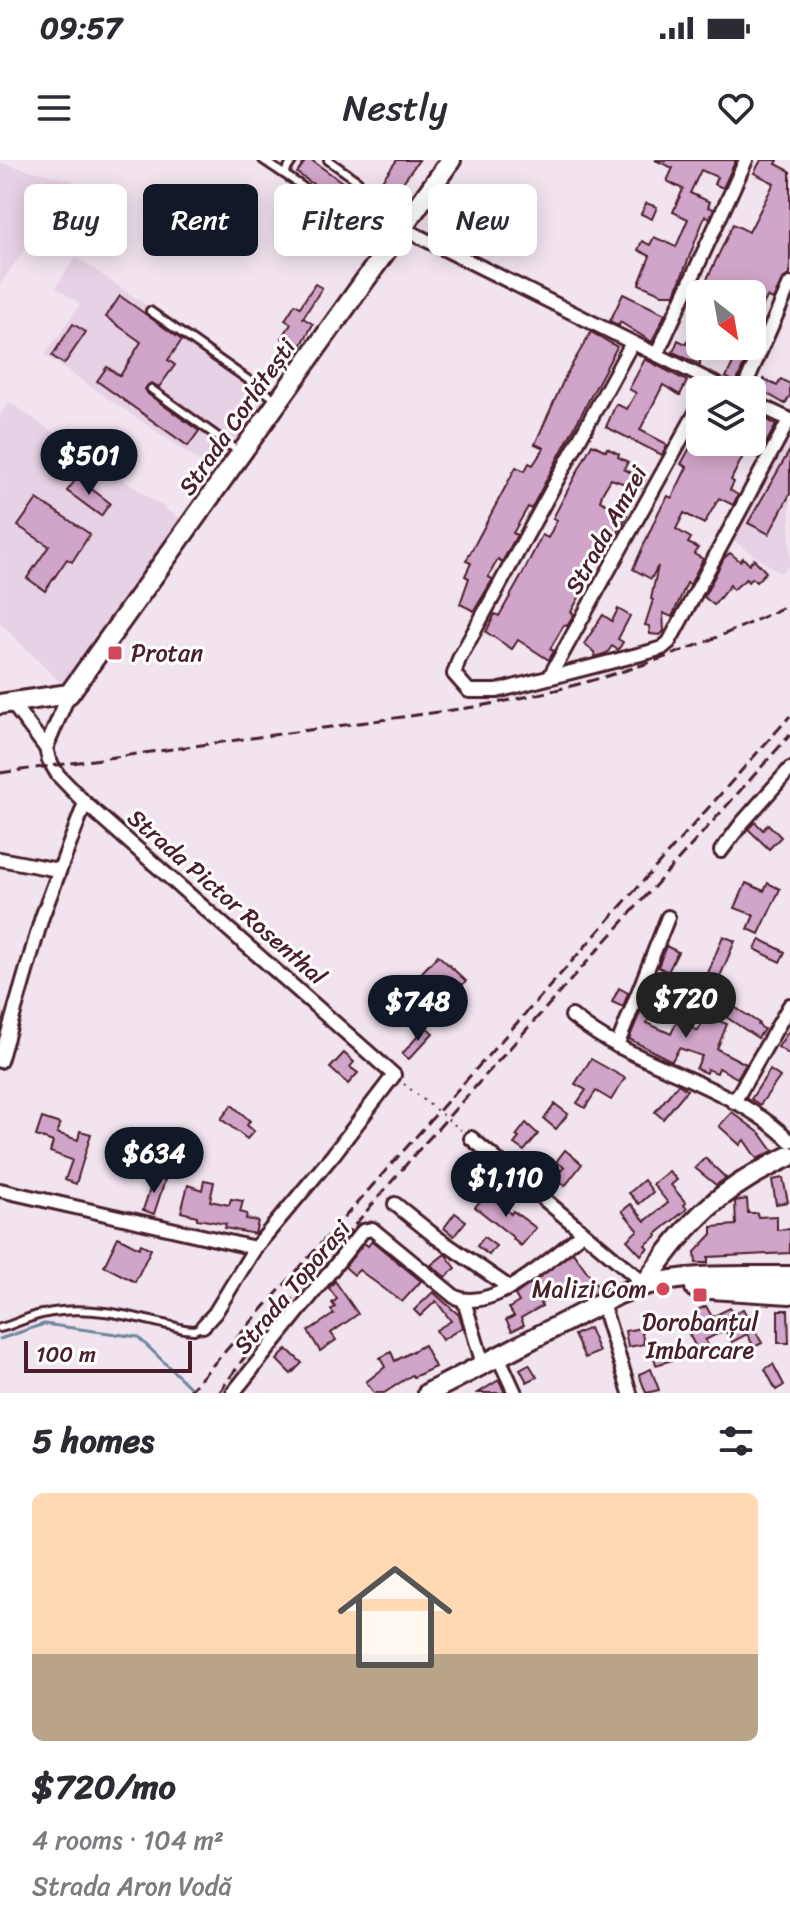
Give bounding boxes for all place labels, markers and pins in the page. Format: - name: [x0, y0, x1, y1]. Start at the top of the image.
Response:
- pin: $501: [42, 429, 136, 497]
- place label: Protan: [131, 632, 203, 674]
- marker: Protan: [106, 644, 124, 662]
- pin: $720: [639, 972, 733, 1040]
- pin: $748: [371, 975, 465, 1043]
- pin: $634: [107, 1127, 201, 1195]
- pin: $1,110: [441, 1151, 571, 1219]
- place label: Malizi Com: [532, 1268, 647, 1310]
- marker: Malizi Com: [654, 1280, 672, 1298]
- marker: Dorobanțul Imbarcare: [691, 1286, 709, 1304]
- place label: Dorobanțul Imbarcare: [642, 1301, 759, 1371]

